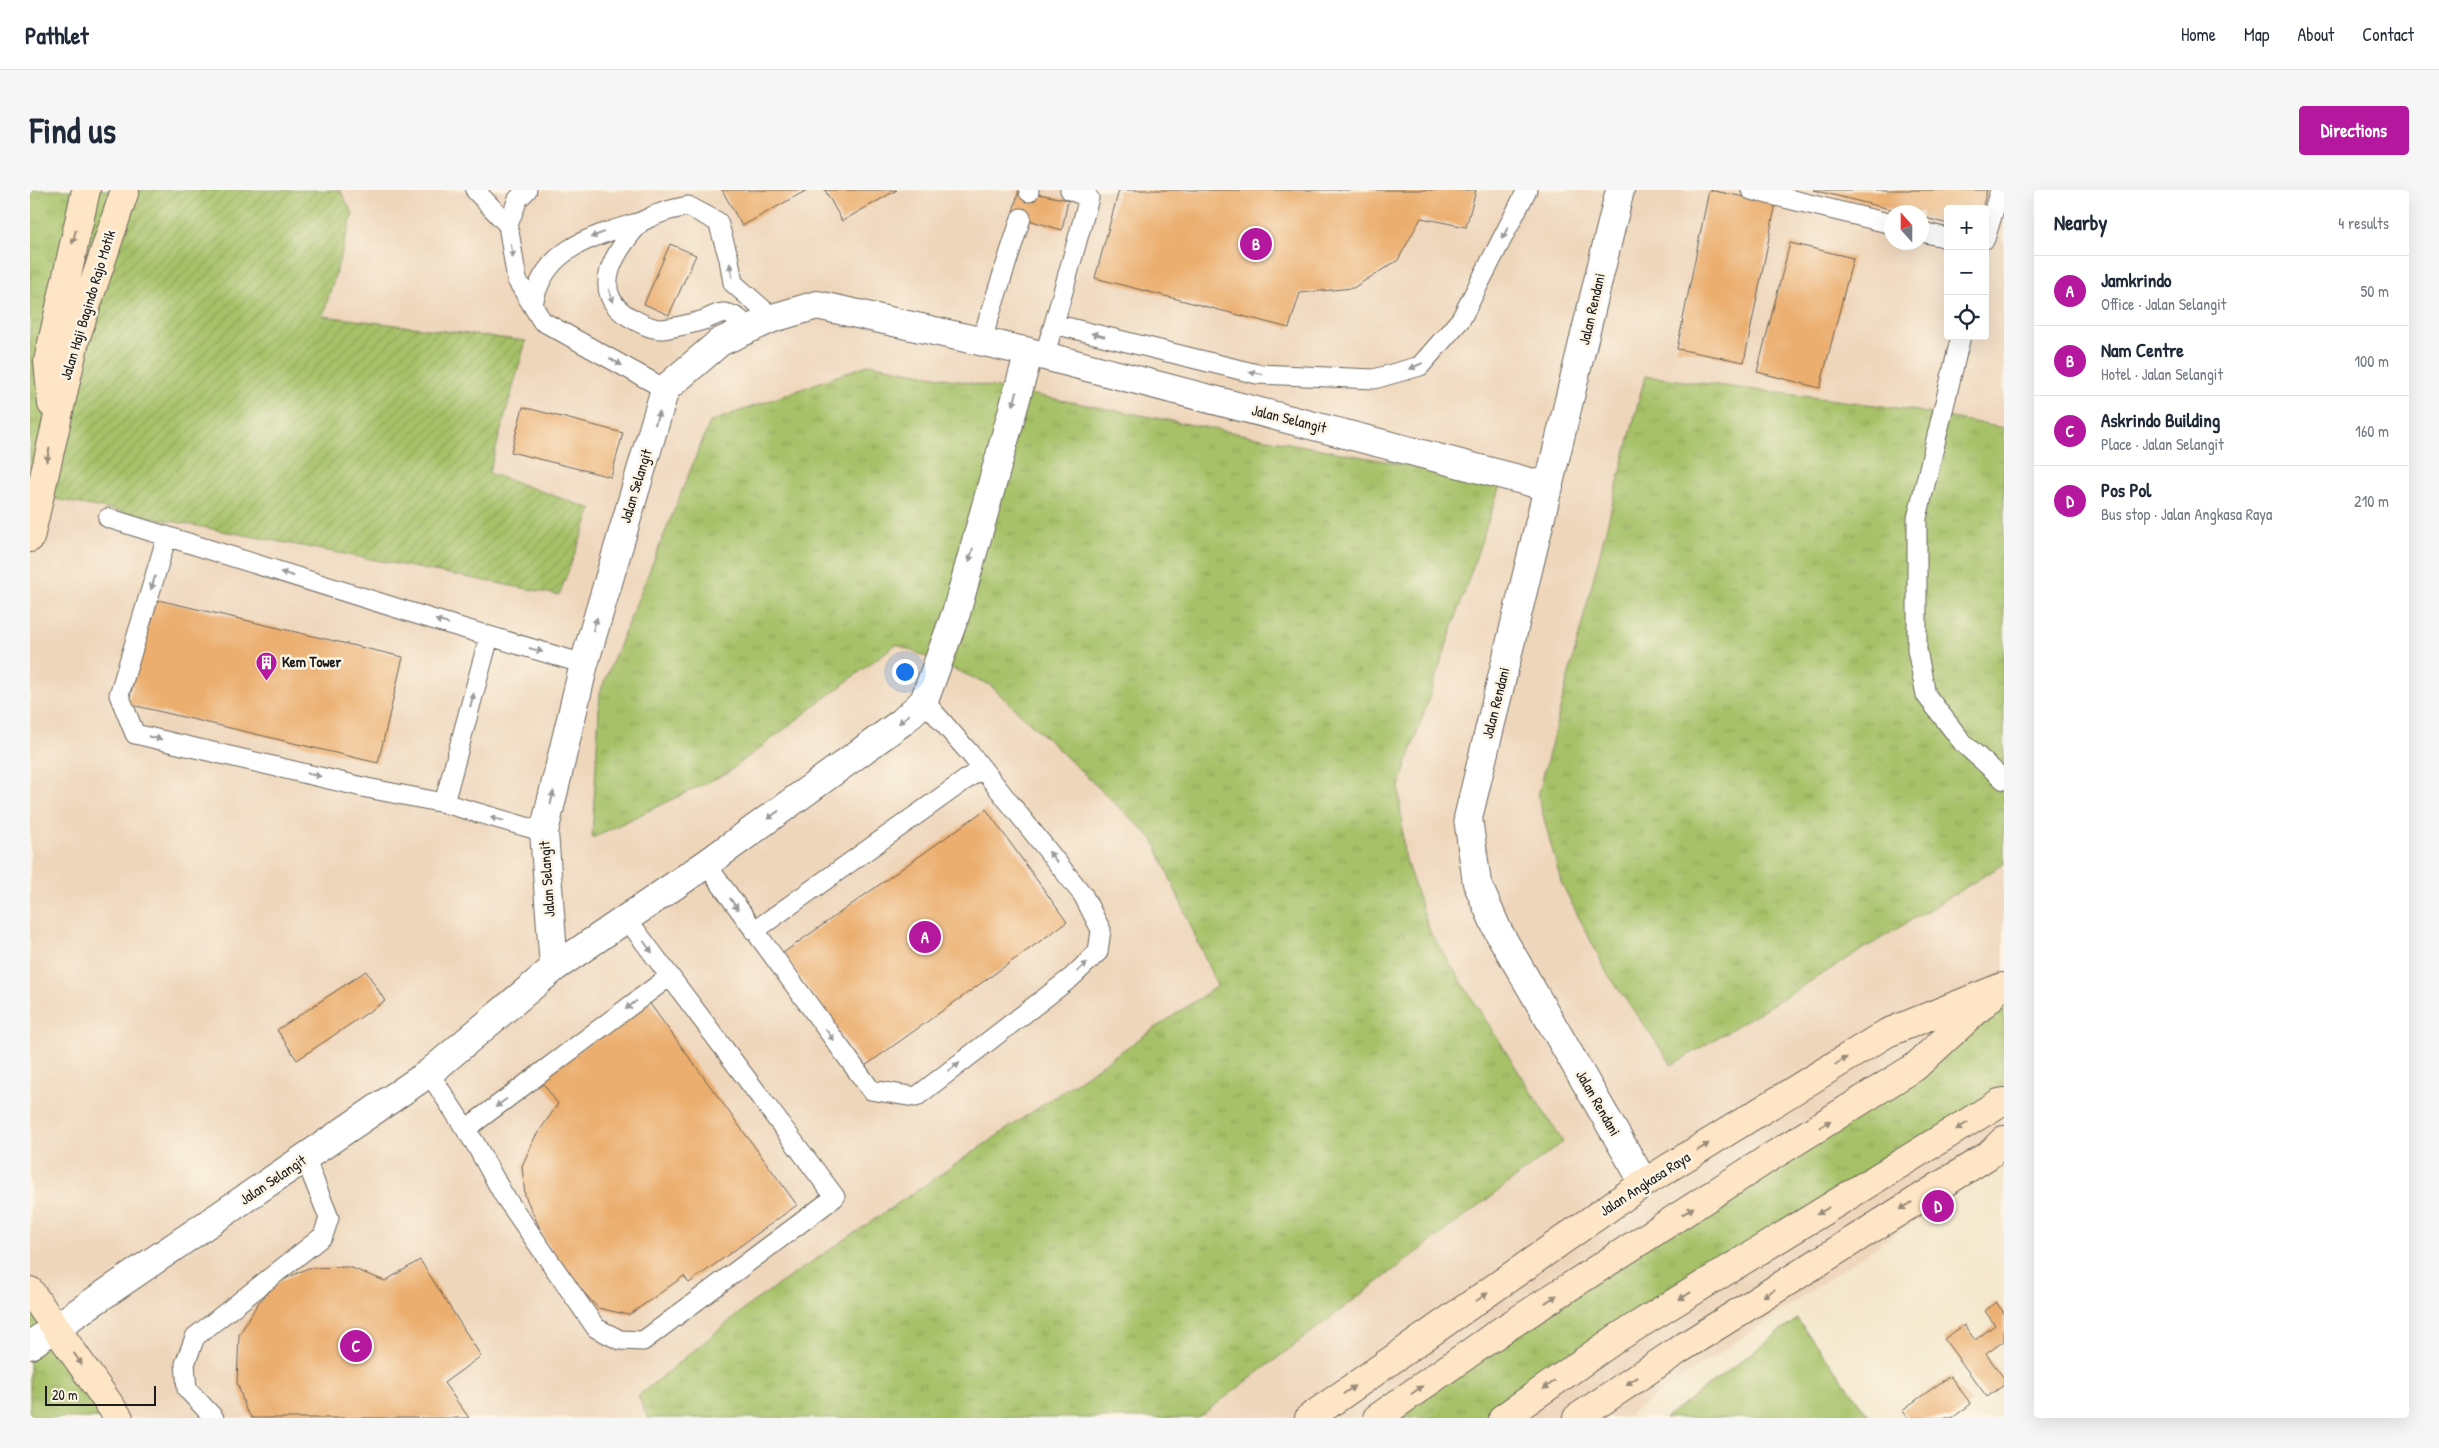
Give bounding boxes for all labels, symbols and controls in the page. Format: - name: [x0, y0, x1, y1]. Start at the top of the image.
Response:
- text: Pathlet: [25, 19, 88, 51]
- text: Home: [2181, 22, 2216, 47]
- text: Map: [2244, 22, 2269, 47]
- text: About: [2297, 22, 2334, 47]
- text: Contact: [2362, 22, 2414, 47]
- button: Directions: [2299, 106, 2409, 155]
- text: Find us: [30, 107, 116, 154]
- north arrow: [1884, 205, 1929, 250]
- map controls: [1944, 205, 1989, 340]
- button: +: [1944, 205, 1989, 250]
- text: Nearby: [2054, 208, 2107, 237]
- text: 4 results: [2338, 212, 2389, 234]
- pin: B: [1240, 225, 1272, 263]
- one-way arrow: [1501, 226, 1509, 241]
- street label: Jalan Haji Bagindo Rajo Motik: [55, 227, 120, 382]
- one-way arrow: [70, 230, 78, 245]
- one-way arrow: [589, 232, 604, 239]
- one-way arrow: [509, 243, 517, 259]
- button: −: [1944, 250, 1989, 295]
- one-way arrow: [726, 261, 734, 277]
- text: Jamkrindo: [2101, 267, 2172, 293]
- street label: Jalan Rendani: [1573, 271, 1610, 347]
- text: A: [2066, 280, 2074, 302]
- text: 50 m: [2361, 280, 2389, 302]
- one-way arrow: [608, 289, 616, 304]
- text: Office · Jalan Selangit: [2101, 293, 2226, 315]
- button: locate: [1944, 295, 1989, 340]
- one-way arrow: [1090, 331, 1105, 339]
- text: Nam Centre: [2101, 337, 2184, 363]
- text: B: [2066, 350, 2074, 372]
- text: 100 m: [2354, 350, 2389, 372]
- one-way arrow: [609, 358, 623, 366]
- one-way arrow: [1408, 361, 1423, 370]
- text: Hotel · Jalan Selangit: [2101, 363, 2223, 385]
- one-way arrow: [1247, 368, 1263, 376]
- one-way arrow: [1011, 391, 1019, 407]
- street label: Jalan Selangit: [1250, 399, 1329, 438]
- text: Askrindo Building: [2101, 407, 2220, 433]
- one-way arrow: [653, 410, 661, 425]
- text: C: [2066, 420, 2074, 442]
- text: 160 m: [2355, 420, 2389, 442]
- text: Place · Jalan Selangit: [2101, 433, 2224, 455]
- street label: Jalan Selangit: [614, 446, 657, 525]
- one-way arrow: [44, 447, 52, 463]
- text: Pos Pol: [2101, 477, 2151, 503]
- text: D: [2066, 490, 2074, 512]
- text: 210 m: [2354, 490, 2389, 512]
- text: Bus stop · Jalan Angkasa Raya: [2101, 503, 2272, 525]
- one-way arrow: [967, 548, 975, 563]
- one-way arrow: [280, 570, 295, 577]
- one-way arrow: [148, 576, 156, 591]
- one-way arrow: [592, 616, 600, 631]
- one-way arrow: [435, 618, 450, 626]
- one-way arrow: [528, 646, 544, 654]
- building icon: Kem Tower: [254, 650, 278, 681]
- place label: Kem Tower: [282, 651, 341, 672]
- your location: [892, 659, 918, 685]
- street label: Jalan Rendani: [1477, 665, 1515, 741]
- one-way arrow: [468, 692, 476, 707]
- one-way arrow: [899, 713, 911, 725]
- one-way arrow: [148, 734, 163, 742]
- one-way arrow: [306, 771, 321, 779]
- one-way arrow: [548, 791, 556, 806]
- one-way arrow: [766, 810, 780, 820]
- one-way arrow: [489, 814, 504, 822]
- street label: Jalan Selangit: [533, 839, 560, 918]
- one-way arrow: [1047, 851, 1058, 864]
- one-way arrow: [729, 897, 739, 911]
- pin: A: [909, 918, 941, 956]
- one-way arrow: [643, 940, 654, 953]
- one-way arrow: [1076, 961, 1088, 973]
- one-way arrow: [624, 1000, 638, 1010]
- one-way arrow: [825, 1028, 835, 1041]
- one-way arrow: [1835, 1057, 1848, 1066]
- one-way arrow: [948, 1062, 961, 1073]
- street label: Jalan Rendani: [1571, 1066, 1626, 1140]
- one-way arrow: [494, 1098, 508, 1108]
- one-way arrow: [1818, 1119, 1831, 1128]
- one-way arrow: [1955, 1121, 1968, 1130]
- one-way arrow: [1696, 1142, 1710, 1151]
- street label: Jalan Angkasa Raya: [1595, 1146, 1694, 1221]
- street label: Jalan Selangit: [235, 1149, 311, 1210]
- pin: D: [1922, 1187, 1954, 1225]
- one-way arrow: [1900, 1202, 1913, 1211]
- one-way arrow: [1681, 1206, 1694, 1215]
- one-way arrow: [1817, 1206, 1830, 1216]
- one-way arrow: [1762, 1288, 1775, 1298]
- one-way arrow: [1475, 1292, 1488, 1302]
- one-way arrow: [1679, 1292, 1692, 1301]
- one-way arrow: [1544, 1294, 1558, 1304]
- pin: C: [340, 1327, 372, 1365]
- one-way arrow: [73, 1352, 83, 1366]
- one-way arrow: [1626, 1376, 1639, 1386]
- one-way arrow: [1543, 1380, 1556, 1390]
- scale bar: [45, 1383, 156, 1406]
- text: 20 m: [52, 1385, 78, 1404]
- one-way arrow: [1342, 1385, 1355, 1395]
- one-way arrow: [1410, 1385, 1423, 1395]

